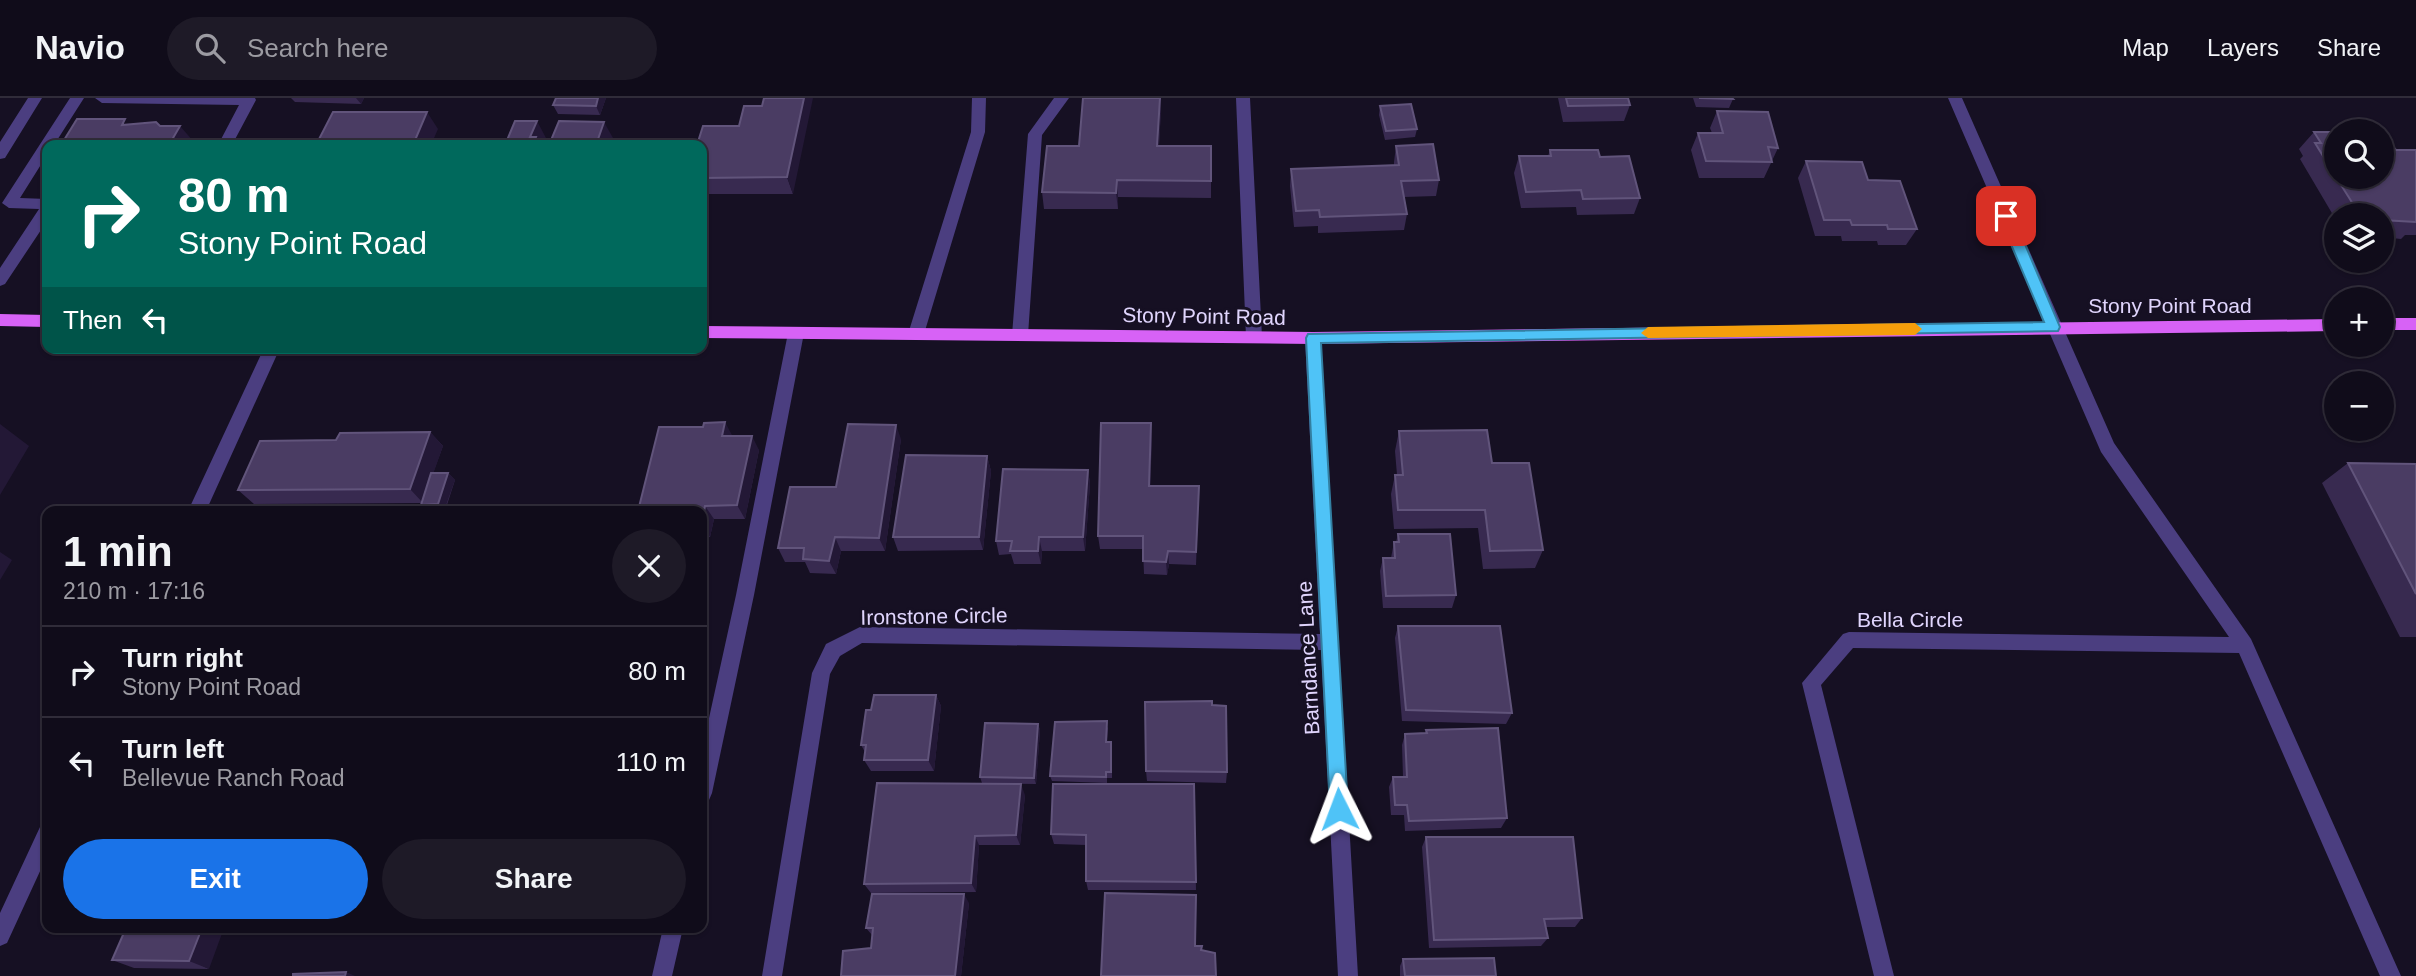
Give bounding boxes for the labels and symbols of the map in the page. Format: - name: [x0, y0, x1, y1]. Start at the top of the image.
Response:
- pin: [1976, 186, 2036, 246]
- street label: Stony Point Road: [2088, 294, 2252, 317]
- street label: Stony Point Road: [1122, 303, 1286, 329]
- street label: Barndance Lane: [1292, 580, 1324, 736]
- street label: Ironstone Circle: [860, 603, 1008, 629]
- street label: Bella Circle: [1857, 608, 1963, 631]
- position arrow: [1302, 772, 1376, 846]

